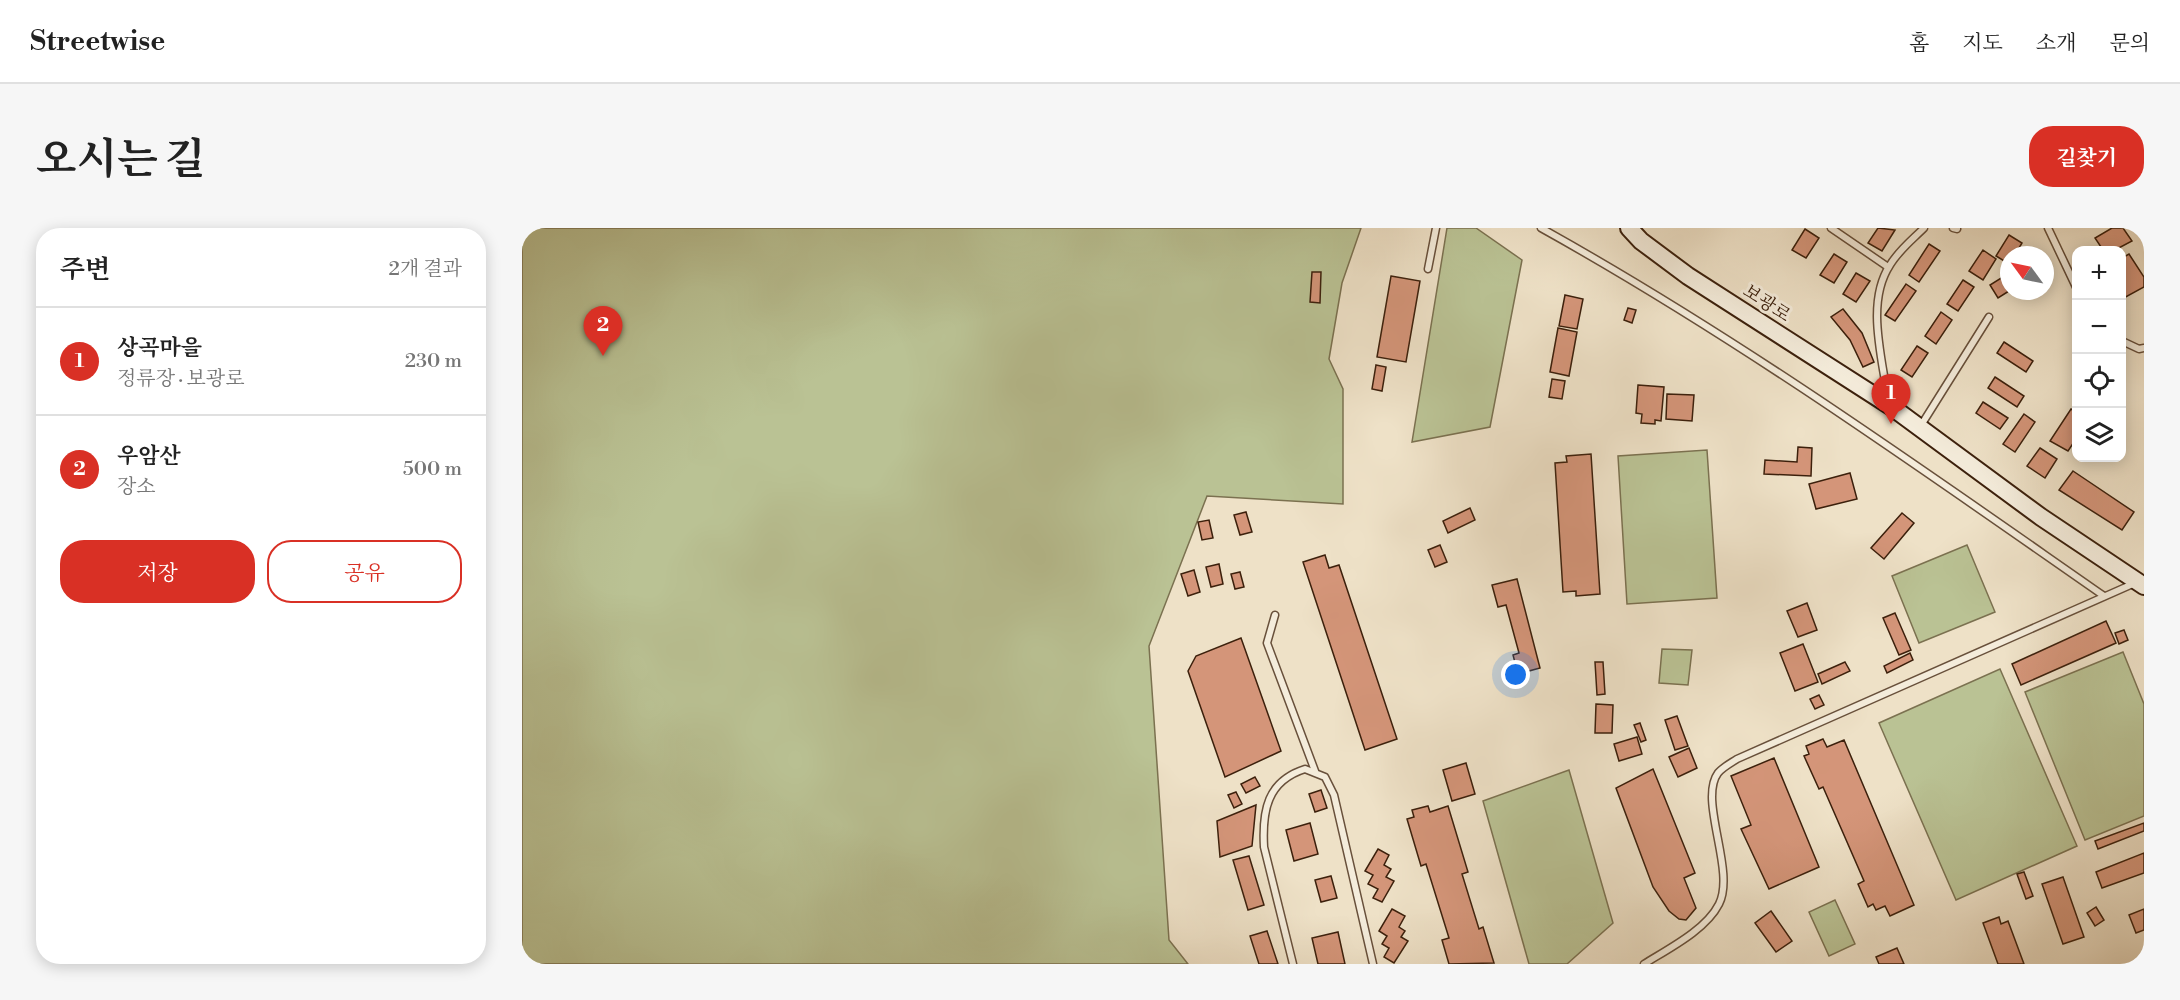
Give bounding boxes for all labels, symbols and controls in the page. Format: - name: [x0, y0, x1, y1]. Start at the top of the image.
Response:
- text: Streetwise: [30, 24, 165, 59]
- text: 홈: [1909, 31, 1929, 57]
- text: 지도: [1962, 31, 2003, 57]
- text: 소개: [2036, 31, 2076, 57]
- text: 문의: [2109, 31, 2150, 57]
- button: 길찾기: [2029, 126, 2144, 187]
- text: 오시는 길: [36, 134, 205, 187]
- north arrow: [2000, 246, 2054, 300]
- map controls: [2072, 246, 2126, 462]
- button: +: [2072, 246, 2126, 300]
- text: 주변: [60, 254, 110, 286]
- text: 2개 결과: [389, 257, 462, 282]
- street label: 보광로: [1739, 280, 1795, 327]
- button: −: [2072, 300, 2126, 354]
- pin: 2: [584, 306, 622, 356]
- text: 상곡마을: [117, 335, 202, 362]
- text: 1: [75, 349, 84, 374]
- text: 230 m: [405, 349, 462, 374]
- button: locate: [2072, 354, 2126, 408]
- text: 정류장 · 보광로: [117, 367, 244, 392]
- pin: 1: [1872, 374, 1910, 424]
- button: layers: [2072, 408, 2126, 462]
- text: 우암산: [117, 443, 181, 470]
- text: 2: [73, 457, 86, 482]
- text: 500 m: [403, 457, 462, 482]
- text: 장소: [117, 475, 156, 500]
- button: 저장: [60, 540, 255, 603]
- button: 공유: [267, 540, 462, 603]
- your location: [1501, 660, 1530, 689]

